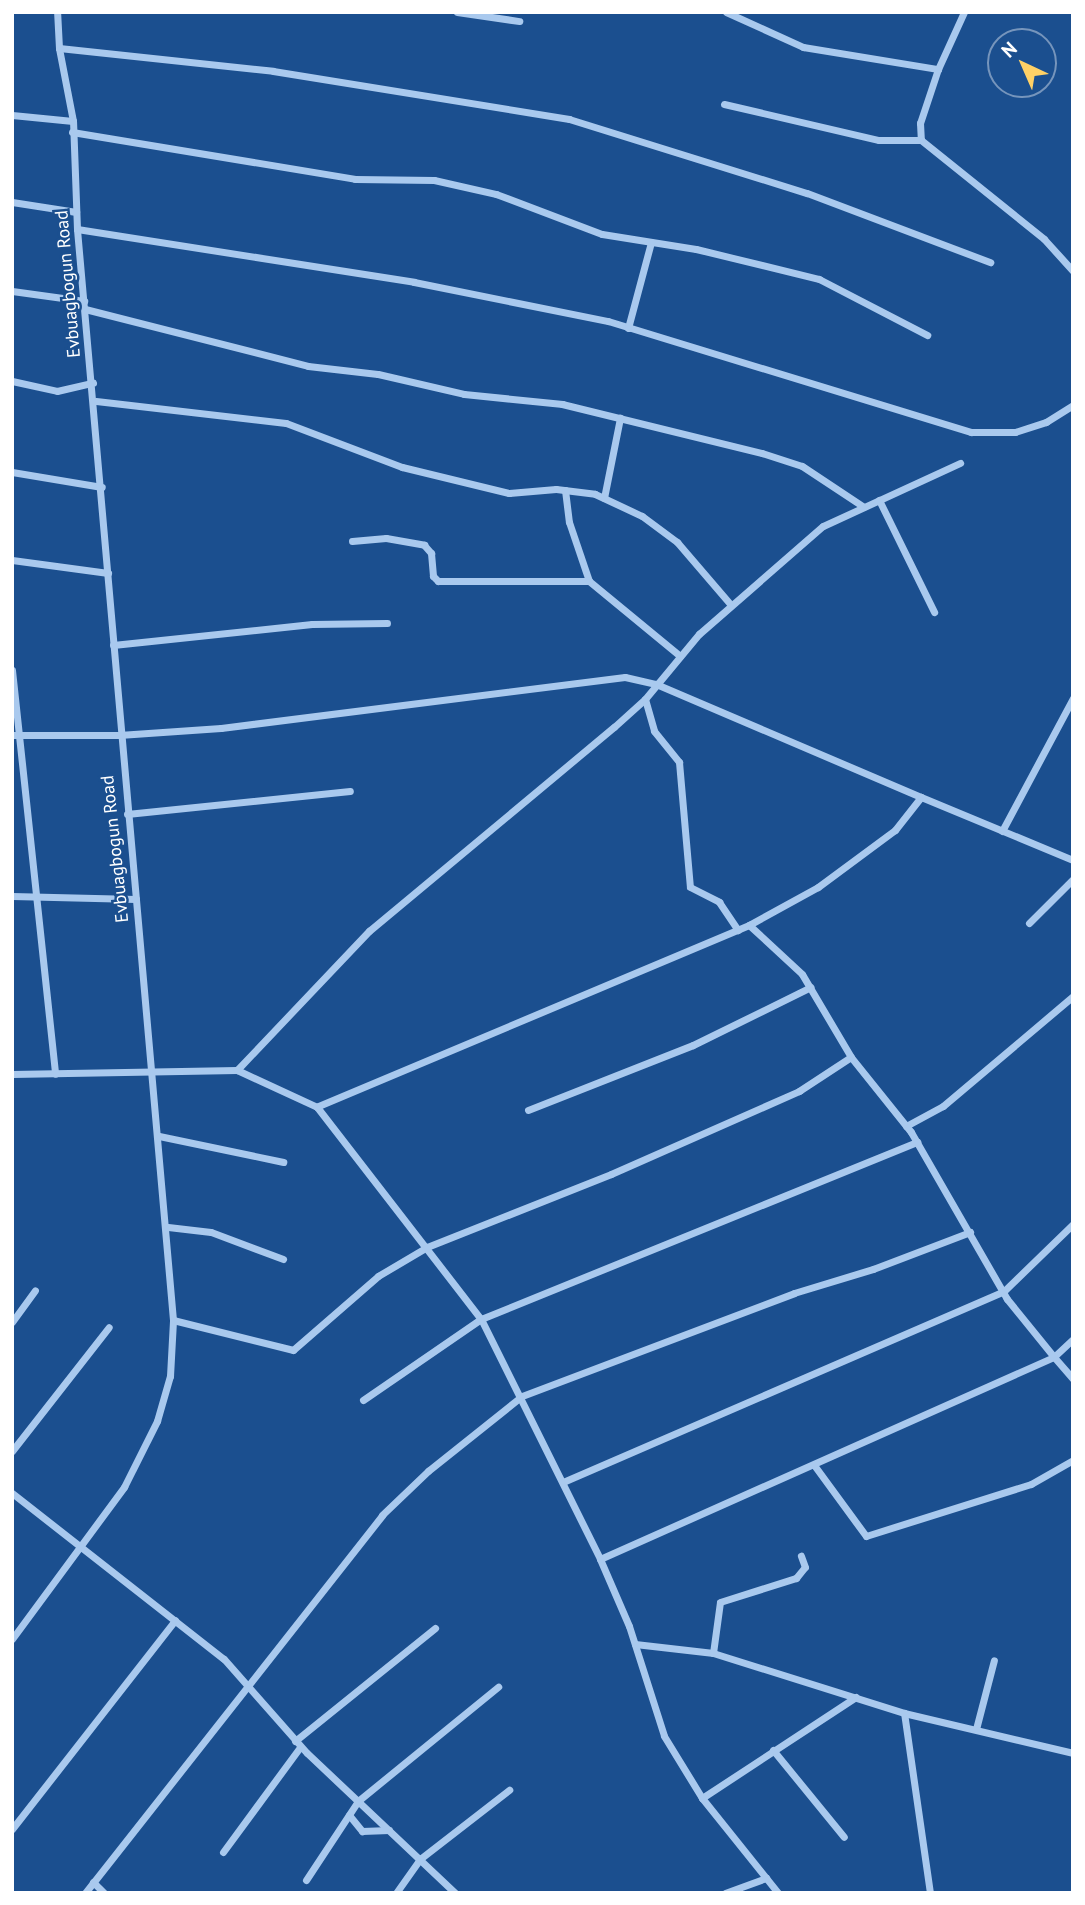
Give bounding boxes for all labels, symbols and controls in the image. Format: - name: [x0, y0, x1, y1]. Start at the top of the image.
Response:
- north arrow: [987, 28, 1057, 98]
- text: N: [996, 36, 1022, 62]
- street label: Evbuagbogun Road: [51, 209, 85, 359]
- street label: Evbuagbogun Road: [97, 774, 133, 924]

